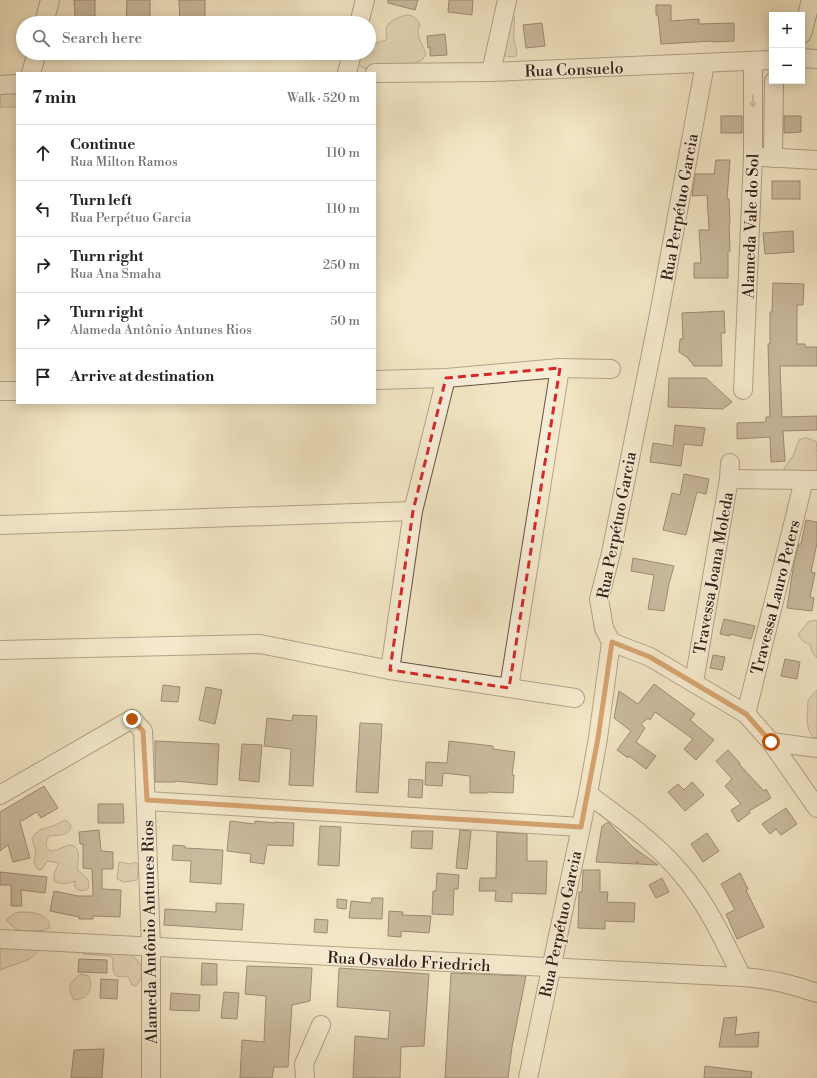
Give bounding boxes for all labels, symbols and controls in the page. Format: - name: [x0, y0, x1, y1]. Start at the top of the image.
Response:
- map controls: [769, 12, 805, 84]
- button: +: [769, 12, 805, 48]
- search box: [16, 16, 376, 60]
- icon: search: [30, 27, 52, 49]
- text: Search here: [62, 29, 142, 48]
- button: −: [769, 48, 805, 84]
- street label: Rua Consuelo: [524, 58, 624, 82]
- text: 7 min: [32, 87, 76, 109]
- text: Walk · 520 m: [287, 90, 360, 106]
- one-way arrow: [749, 94, 757, 107]
- street label: Rua Perpétuo Garcia: [657, 131, 703, 282]
- text: Continue: [70, 135, 135, 154]
- icon: ahead: [32, 142, 54, 164]
- text: 110 m: [326, 145, 360, 161]
- street label: Alameda Vale do Sol: [738, 153, 764, 300]
- text: Rua Milton Ramos: [70, 154, 178, 170]
- text: Turn left: [70, 191, 132, 210]
- icon: left: [32, 198, 54, 220]
- text: 110 m: [326, 201, 360, 217]
- text: Rua Perpétuo Garcia: [70, 210, 191, 226]
- text: Turn right: [70, 247, 144, 266]
- icon: right: [32, 254, 54, 276]
- text: 250 m: [323, 257, 360, 273]
- text: Rua Ana Smaha: [70, 266, 161, 282]
- text: Turn right: [70, 303, 144, 322]
- icon: right: [32, 310, 54, 332]
- text: 50 m: [330, 313, 360, 329]
- text: Alameda Antônio Antunes Rios: [70, 322, 252, 338]
- icon: arrive: [32, 366, 54, 388]
- text: Arrive at destination: [70, 367, 214, 386]
- street label: Rua Perpétuo Garcia: [593, 449, 641, 600]
- street label: Travessa Joana Moleda: [690, 490, 738, 656]
- street label: Travessa Lauro Peters: [747, 518, 805, 677]
- route end: [123, 710, 141, 728]
- route start: [762, 733, 780, 751]
- street label: Alameda Antônio Antunes Rios: [138, 820, 162, 1045]
- street label: Rua Perpétuo Garcia: [536, 848, 586, 999]
- street label: Rua Osvaldo Friedrich: [327, 948, 492, 976]

